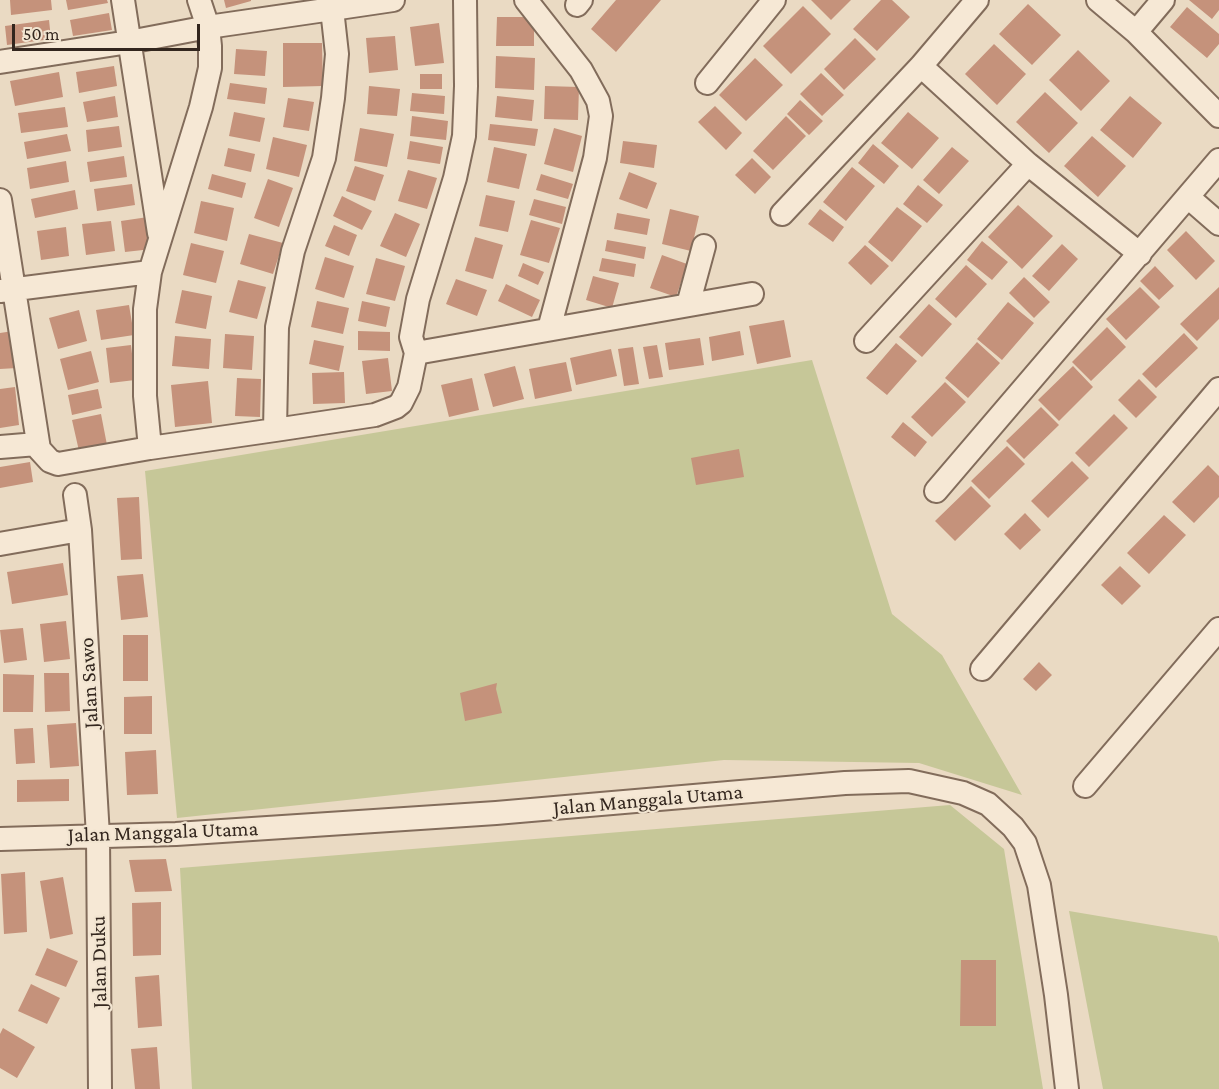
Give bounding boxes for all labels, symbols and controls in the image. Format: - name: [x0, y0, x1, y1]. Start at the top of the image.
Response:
- scale bar: [15, 12, 202, 50]
- text: 50 m: [23, 24, 60, 44]
- street label: Jalan Sawo: [74, 637, 104, 729]
- street label: Jalan Manggala Utama: [552, 779, 744, 821]
- street label: Jalan Manggala Utama: [67, 816, 259, 848]
- street label: Jalan Duku: [86, 916, 112, 1008]

